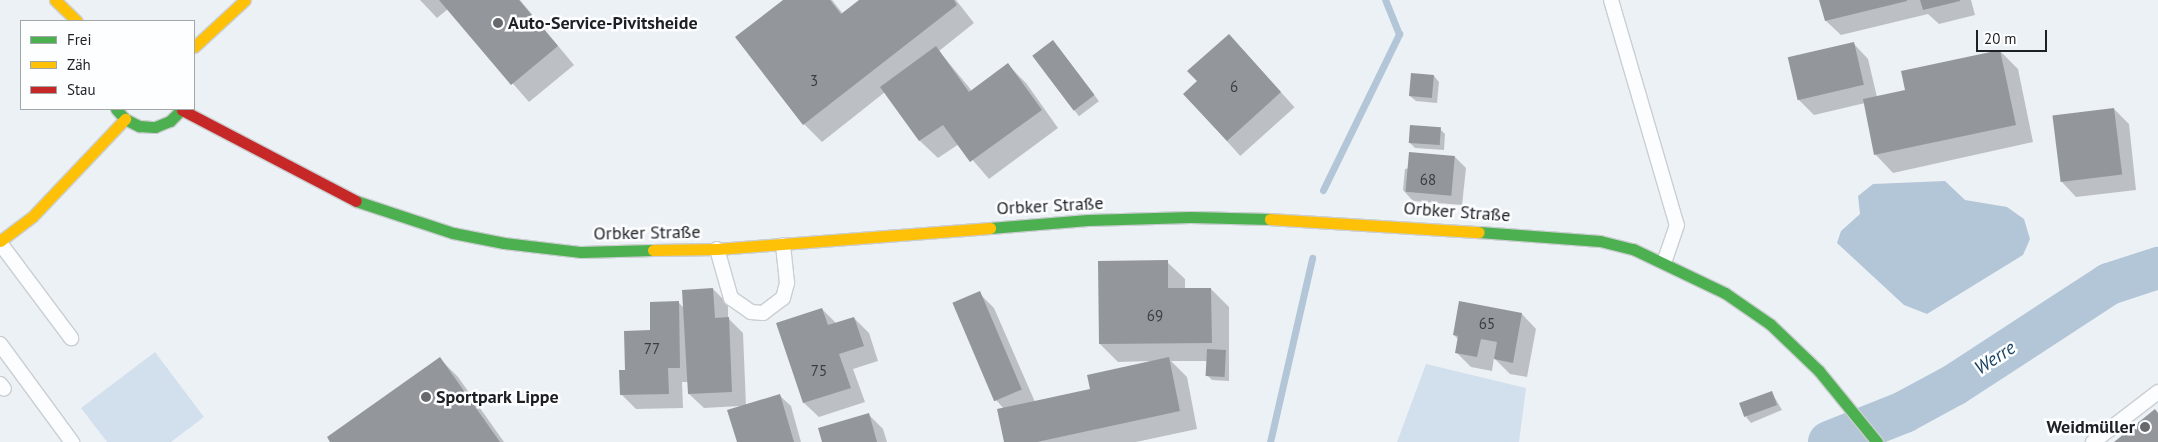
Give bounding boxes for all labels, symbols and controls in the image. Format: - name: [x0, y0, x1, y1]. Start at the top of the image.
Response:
- place label: Auto-Service-Pivitsheide: [508, 12, 698, 34]
- marker: Auto-Service-Pivitsheide: [492, 17, 504, 29]
- legend: [20, 20, 195, 110]
- scale bar: [1978, 20, 2049, 52]
- text: 20 m: [1984, 29, 2017, 48]
- text: Frei: [67, 30, 92, 49]
- text: Zäh: [67, 55, 91, 74]
- house number: 3: [810, 72, 818, 90]
- house number: 6: [1230, 78, 1238, 96]
- text: Stau: [67, 80, 96, 99]
- house number: 68: [1420, 171, 1436, 189]
- street label: Orbker Straße: [996, 192, 1104, 220]
- street label: Orbker Straße: [1403, 197, 1511, 227]
- street label: Orbker Straße: [593, 221, 701, 245]
- house number: 69: [1147, 307, 1163, 325]
- house number: 65: [1479, 315, 1495, 333]
- water label: Werre: [1970, 336, 2020, 380]
- house number: 77: [644, 340, 660, 358]
- house number: 75: [811, 362, 827, 380]
- place label: Sportpark Lippe: [436, 386, 559, 408]
- marker: Sportpark Lippe: [420, 391, 432, 403]
- place label: Weidmüller: [2047, 416, 2135, 438]
- marker: Weidmüller: [2139, 421, 2151, 433]

